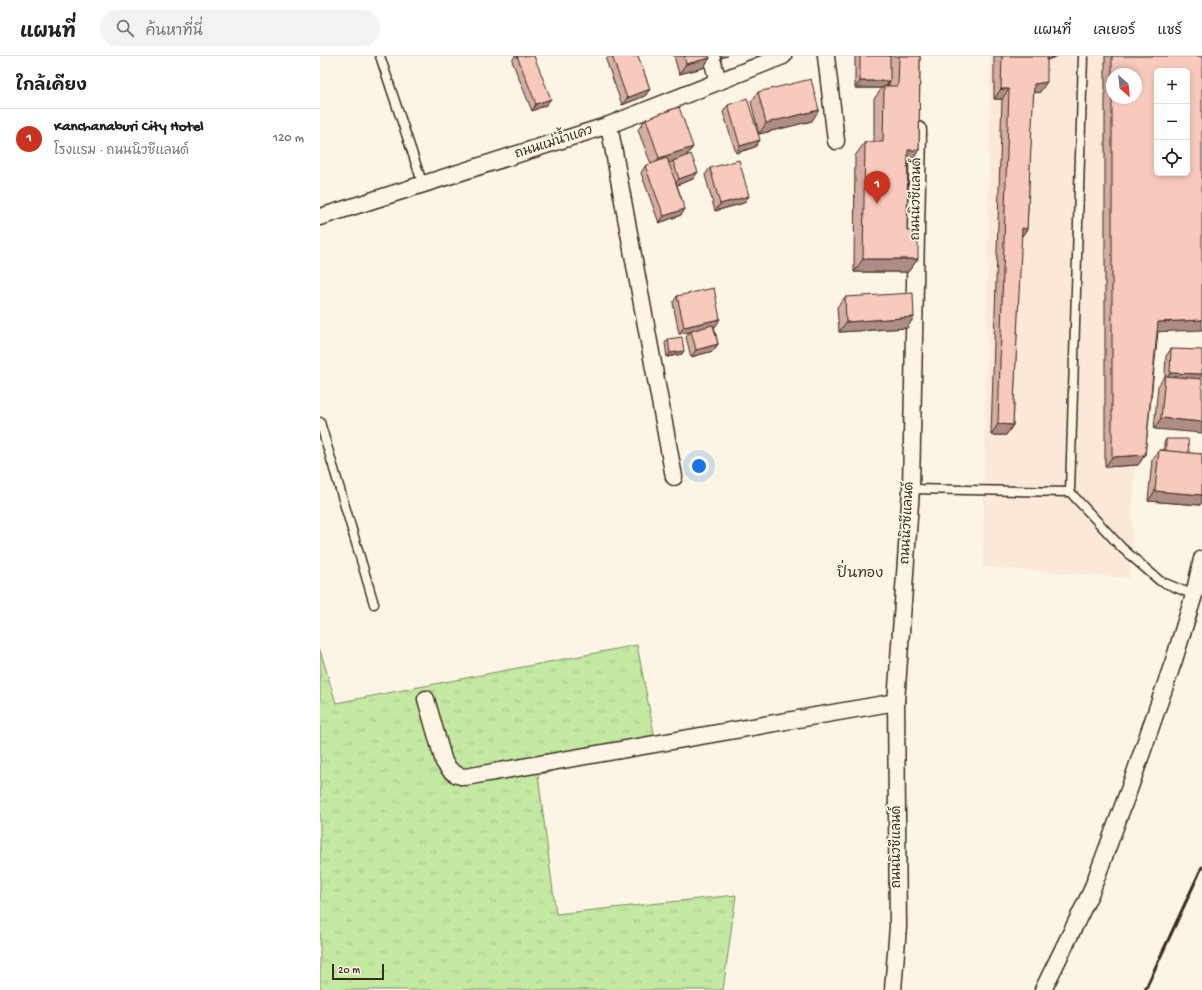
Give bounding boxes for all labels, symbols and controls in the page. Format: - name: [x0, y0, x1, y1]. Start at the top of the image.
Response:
- search box: [100, 10, 380, 46]
- icon: search: [114, 17, 136, 39]
- text: แผนที่: [20, 22, 76, 45]
- text: ค้นหาที่นี่: [146, 23, 203, 41]
- text: แผนที่: [1033, 23, 1071, 40]
- text: เลเยอร์: [1093, 23, 1135, 40]
- text: แชร์: [1157, 23, 1182, 40]
- north arrow: [1106, 68, 1142, 104]
- map controls: [1154, 68, 1190, 176]
- button: +: [1154, 68, 1190, 104]
- text: ใกล้เคียง: [16, 77, 87, 97]
- button: −: [1154, 104, 1190, 140]
- street label: ถนนแม่น้ำแคว: [511, 117, 595, 163]
- text: Kanchanaburi City Hotel: [54, 118, 204, 136]
- text: 1: [26, 131, 32, 146]
- text: 120 m: [273, 131, 304, 146]
- button: locate: [1154, 140, 1190, 176]
- text: โรงแรม · ถนนนิวซีแลนด์: [54, 144, 189, 159]
- street label: ถนนนิวซีแลนด์: [905, 157, 925, 240]
- pin: 1: [864, 171, 890, 204]
- your location: [689, 456, 709, 476]
- street label: ถนนนิวซีแลนด์: [894, 481, 918, 565]
- district label: ปิ่นทอง: [837, 559, 883, 583]
- street label: ถนนนิวซีแลนด์: [886, 806, 905, 888]
- scale bar: [332, 962, 384, 981]
- text: 20 m: [338, 965, 360, 977]

